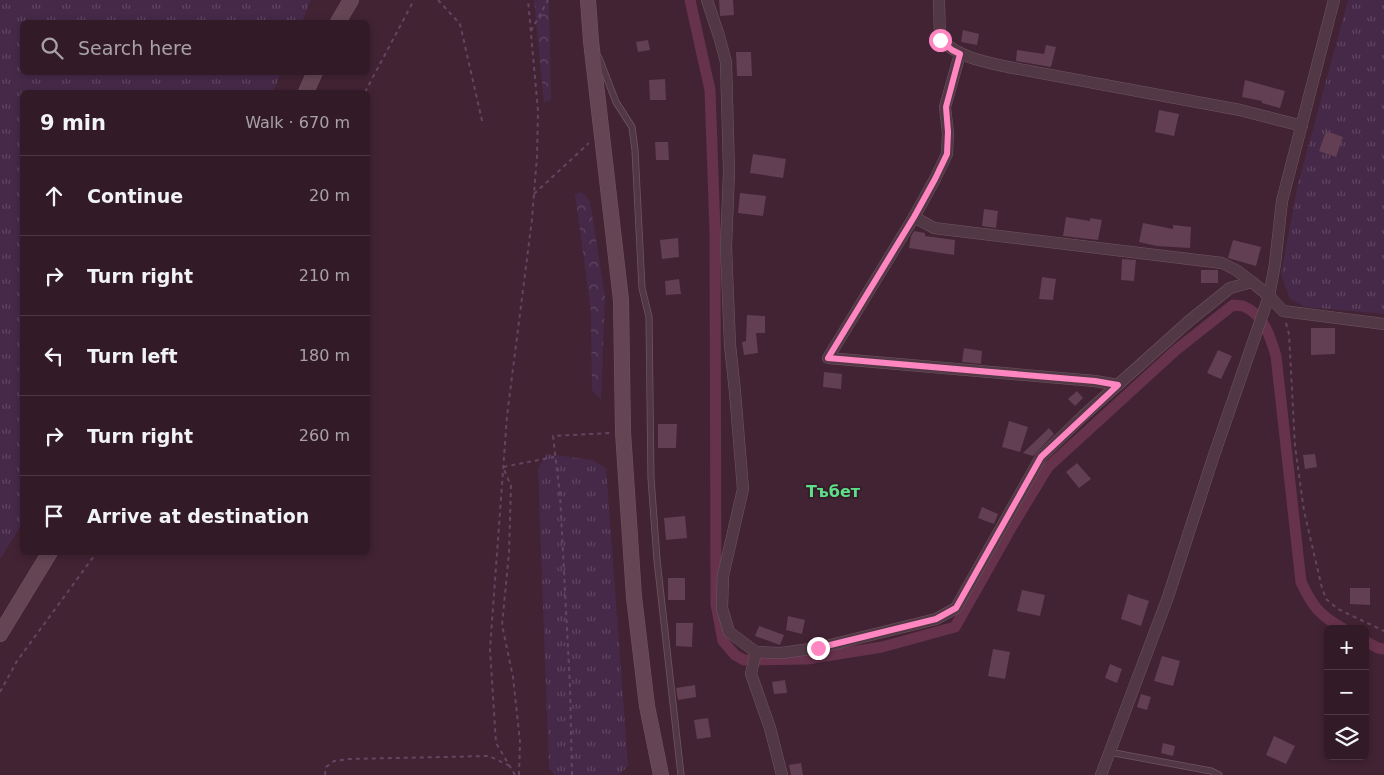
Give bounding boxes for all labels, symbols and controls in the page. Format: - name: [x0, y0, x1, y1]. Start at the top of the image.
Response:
- search box: [20, 20, 370, 75]
- route start: [929, 29, 952, 52]
- icon: search: [38, 34, 66, 62]
- text: Search here: [78, 37, 192, 59]
- text: 9 min: [40, 111, 106, 135]
- text: Walk · 670 m: [245, 113, 350, 132]
- icon: ahead: [40, 182, 68, 210]
- text: Continue: [87, 185, 183, 207]
- text: 20 m: [309, 186, 350, 205]
- icon: right: [40, 262, 68, 290]
- text: Turn right: [87, 265, 193, 287]
- text: 210 m: [299, 266, 350, 285]
- icon: left: [40, 342, 68, 370]
- text: Turn left: [87, 345, 178, 367]
- text: 180 m: [299, 346, 350, 365]
- icon: right: [40, 422, 68, 450]
- text: Turn right: [87, 425, 193, 447]
- text: 260 m: [299, 426, 350, 445]
- district label: Тъбет: [806, 482, 861, 501]
- icon: arrive: [40, 502, 68, 530]
- text: Arrive at destination: [87, 505, 309, 527]
- map controls: [1324, 625, 1369, 760]
- button: +: [1324, 625, 1369, 670]
- route end: [807, 637, 830, 660]
- button: −: [1324, 670, 1369, 715]
- button: layers: [1324, 715, 1369, 760]

